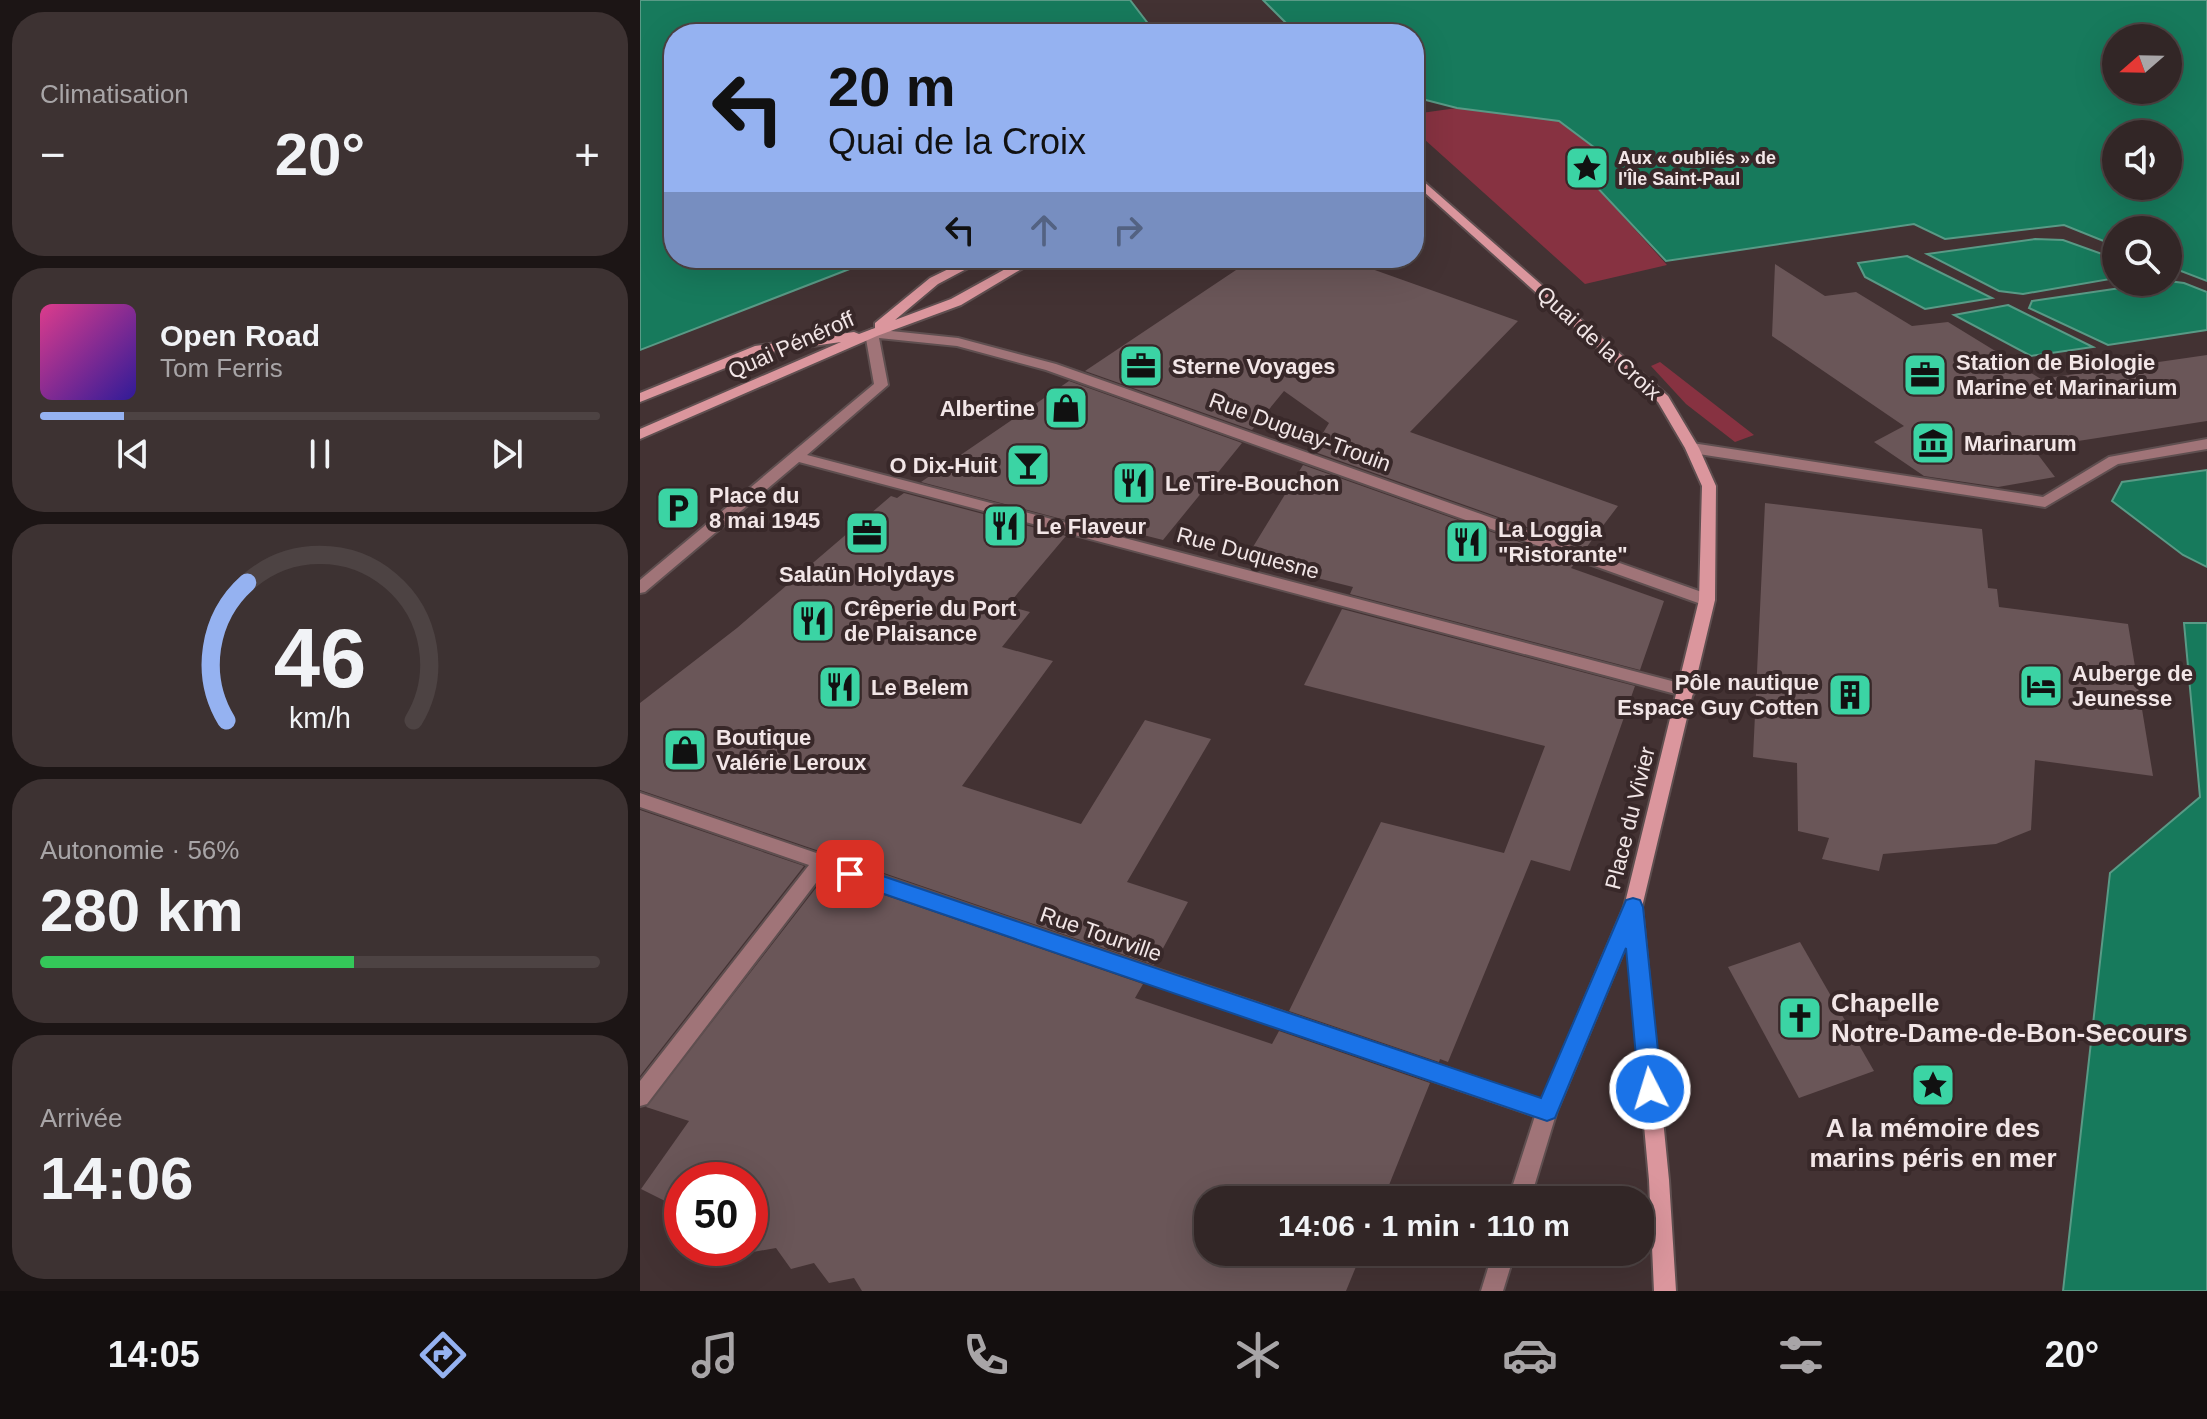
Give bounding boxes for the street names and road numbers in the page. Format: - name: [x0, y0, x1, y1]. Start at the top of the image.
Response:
- street label: Quai de la Croix: [1532, 281, 1666, 405]
- street label: Quai Pénéroff: [724, 306, 859, 384]
- street label: Rue Duguay-Trouin: [1206, 388, 1394, 476]
- street label: Rue Duquesne: [1174, 522, 1322, 584]
- street label: Place du Vivier: [1600, 744, 1660, 892]
- street label: Rue Tourville: [1037, 902, 1165, 966]

